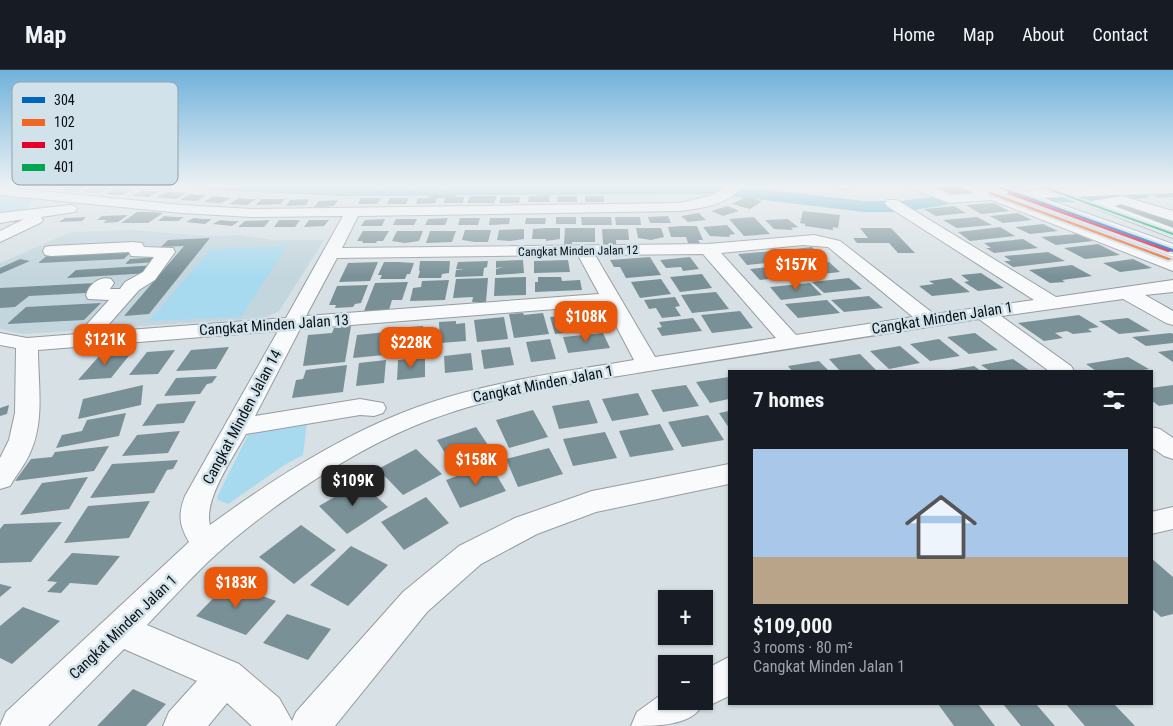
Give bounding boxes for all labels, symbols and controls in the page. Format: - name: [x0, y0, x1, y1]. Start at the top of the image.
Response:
- text: Map: [25, 21, 66, 49]
- text: Home: [893, 24, 935, 45]
- text: Map: [963, 24, 994, 45]
- text: About: [1022, 24, 1064, 45]
- text: Contact: [1092, 24, 1148, 45]
- legend: [12, 82, 178, 185]
- text: 304: [54, 92, 75, 108]
- text: 102: [54, 114, 75, 130]
- text: 301: [54, 137, 75, 153]
- text: 401: [54, 159, 75, 175]
- street label: Cangkat Minden Jalan 12: [518, 243, 638, 259]
- pin: $157K: [761, 248, 831, 291]
- text: $157K: [775, 255, 817, 274]
- street label: Cangkat Minden Jalan 1: [870, 298, 1014, 338]
- pin: $108K: [551, 300, 621, 343]
- text: $108K: [565, 307, 607, 326]
- street label: Cangkat Minden Jalan 13: [199, 311, 349, 339]
- pin: $121K: [70, 324, 140, 366]
- pin: $228K: [376, 326, 446, 369]
- text: $121K: [84, 330, 126, 349]
- text: $228K: [390, 333, 432, 352]
- street label: Cangkat Minden Jalan 14: [199, 347, 285, 487]
- street label: Cangkat Minden Jalan 1: [471, 362, 615, 406]
- icon: filters: [1100, 386, 1128, 414]
- text: 7 homes: [753, 388, 824, 412]
- pin: $158K: [441, 444, 511, 486]
- text: $158K: [455, 450, 497, 469]
- pin: $109K: [318, 464, 388, 507]
- text: $109K: [332, 471, 374, 490]
- icon: home: [896, 482, 986, 572]
- pin: $183K: [201, 566, 271, 609]
- street label: Cangkat Minden Jalan 1: [65, 571, 181, 683]
- text: $183K: [215, 573, 257, 592]
- map controls: [658, 590, 713, 710]
- button: +: [658, 590, 713, 645]
- text: $109,000: [753, 614, 832, 638]
- text: 3 rooms · 80 m²: [753, 638, 853, 657]
- button: −: [658, 655, 713, 710]
- text: Cangkat Minden Jalan 1: [753, 657, 905, 676]

